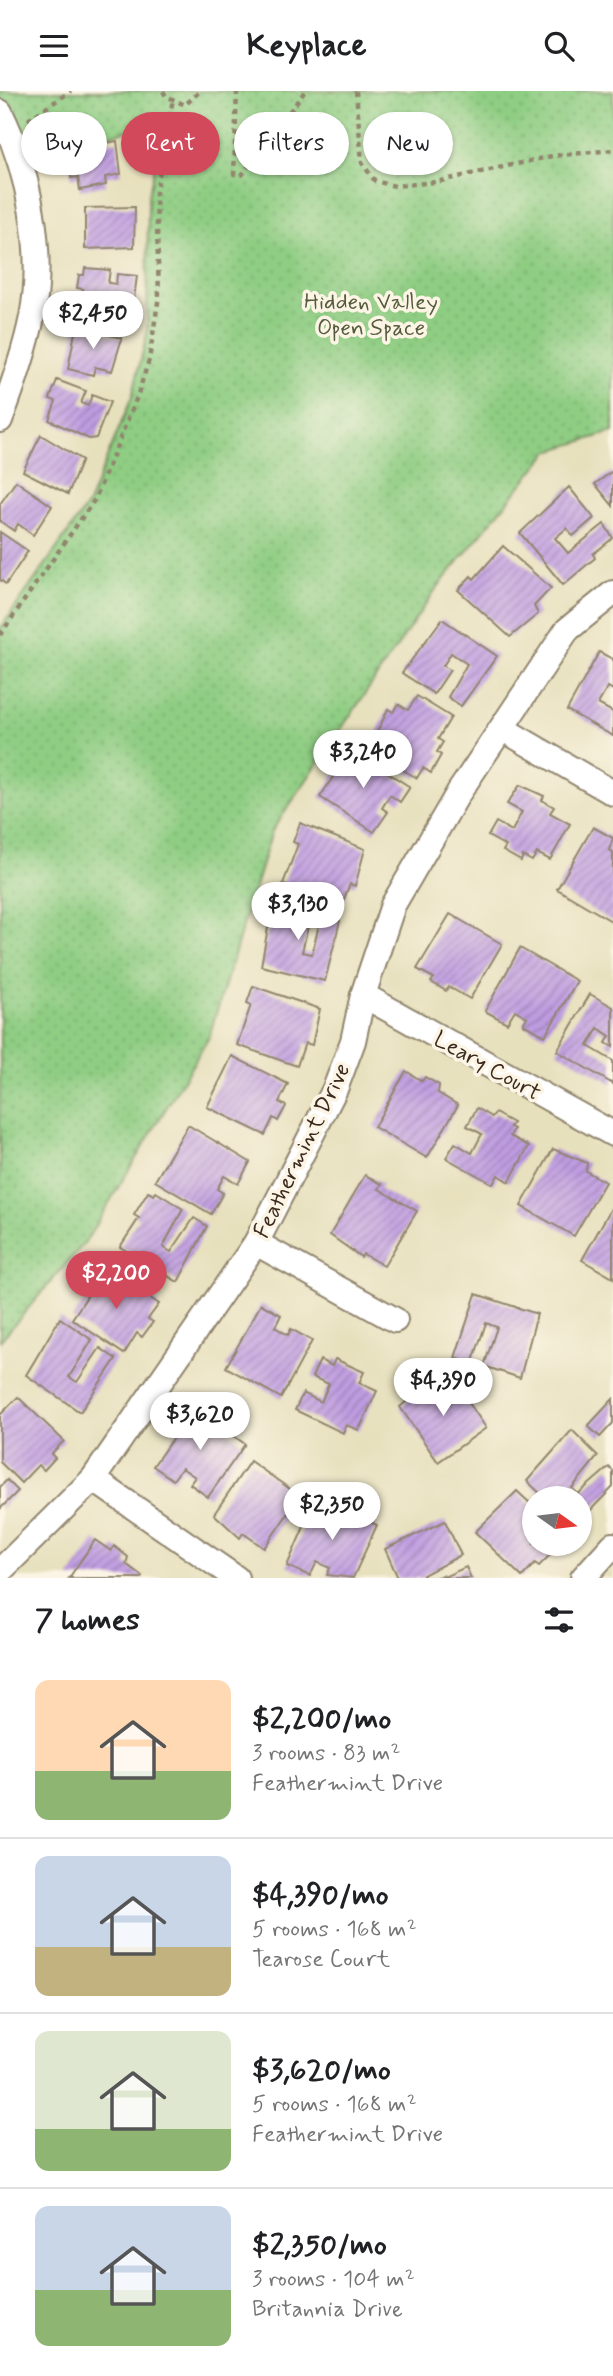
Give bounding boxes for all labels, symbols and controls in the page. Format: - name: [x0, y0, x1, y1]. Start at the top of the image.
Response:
- text: Keyplace: [246, 25, 367, 67]
- icon: menu: [35, 27, 73, 65]
- icon: search: [540, 27, 578, 65]
- chip: Buy: [21, 112, 107, 175]
- chip: Rent: [121, 112, 220, 175]
- chip: Filters: [234, 112, 349, 175]
- chip: New: [363, 112, 453, 175]
- park label: Hidden Valley Open Space: [304, 288, 438, 344]
- pin: $2,450: [36, 292, 150, 351]
- text: $2,450: [58, 299, 128, 329]
- pin: $3,240: [306, 731, 420, 790]
- text: $3,240: [329, 738, 397, 768]
- pin: $3,130: [241, 883, 355, 942]
- text: $3,130: [267, 890, 329, 920]
- street label: Leary Court: [428, 1025, 546, 1109]
- street label: Feathermint Drive: [247, 1058, 358, 1243]
- pin: $2,200: [59, 1251, 173, 1311]
- text: $2,200: [82, 1259, 150, 1289]
- pin: $4,390: [386, 1359, 500, 1418]
- text: $4,390: [410, 1366, 476, 1396]
- pin: $3,620: [143, 1393, 257, 1452]
- text: $3,620: [166, 1400, 234, 1430]
- pin: $2,350: [275, 1483, 389, 1542]
- north arrow: [522, 1486, 592, 1556]
- map controls: [522, 1486, 592, 1556]
- text: $2,350: [299, 1490, 365, 1520]
- text: 7 homes: [35, 1601, 140, 1640]
- icon: filters: [540, 1601, 578, 1639]
- text: $2,200/mo: [252, 1700, 391, 1739]
- icon: home: [91, 1708, 175, 1792]
- text: 3 rooms · 83 m²: [252, 1739, 400, 1769]
- text: Feathermint Drive: [252, 1769, 443, 1799]
- text: $4,390/mo: [252, 1876, 389, 1915]
- icon: home: [91, 1884, 175, 1968]
- text: 5 rooms · 168 m²: [252, 1915, 417, 1945]
- text: Tearose Court: [252, 1945, 390, 1975]
- text: $3,620/mo: [252, 2051, 391, 2090]
- icon: home: [91, 2059, 175, 2143]
- text: 5 rooms · 168 m²: [252, 2090, 417, 2120]
- text: Feathermint Drive: [252, 2120, 443, 2150]
- text: $2,350/mo: [252, 2226, 387, 2265]
- icon: home: [91, 2234, 175, 2318]
- text: 3 rooms · 104 m²: [252, 2265, 415, 2295]
- text: Britannia Drive: [252, 2295, 403, 2325]

